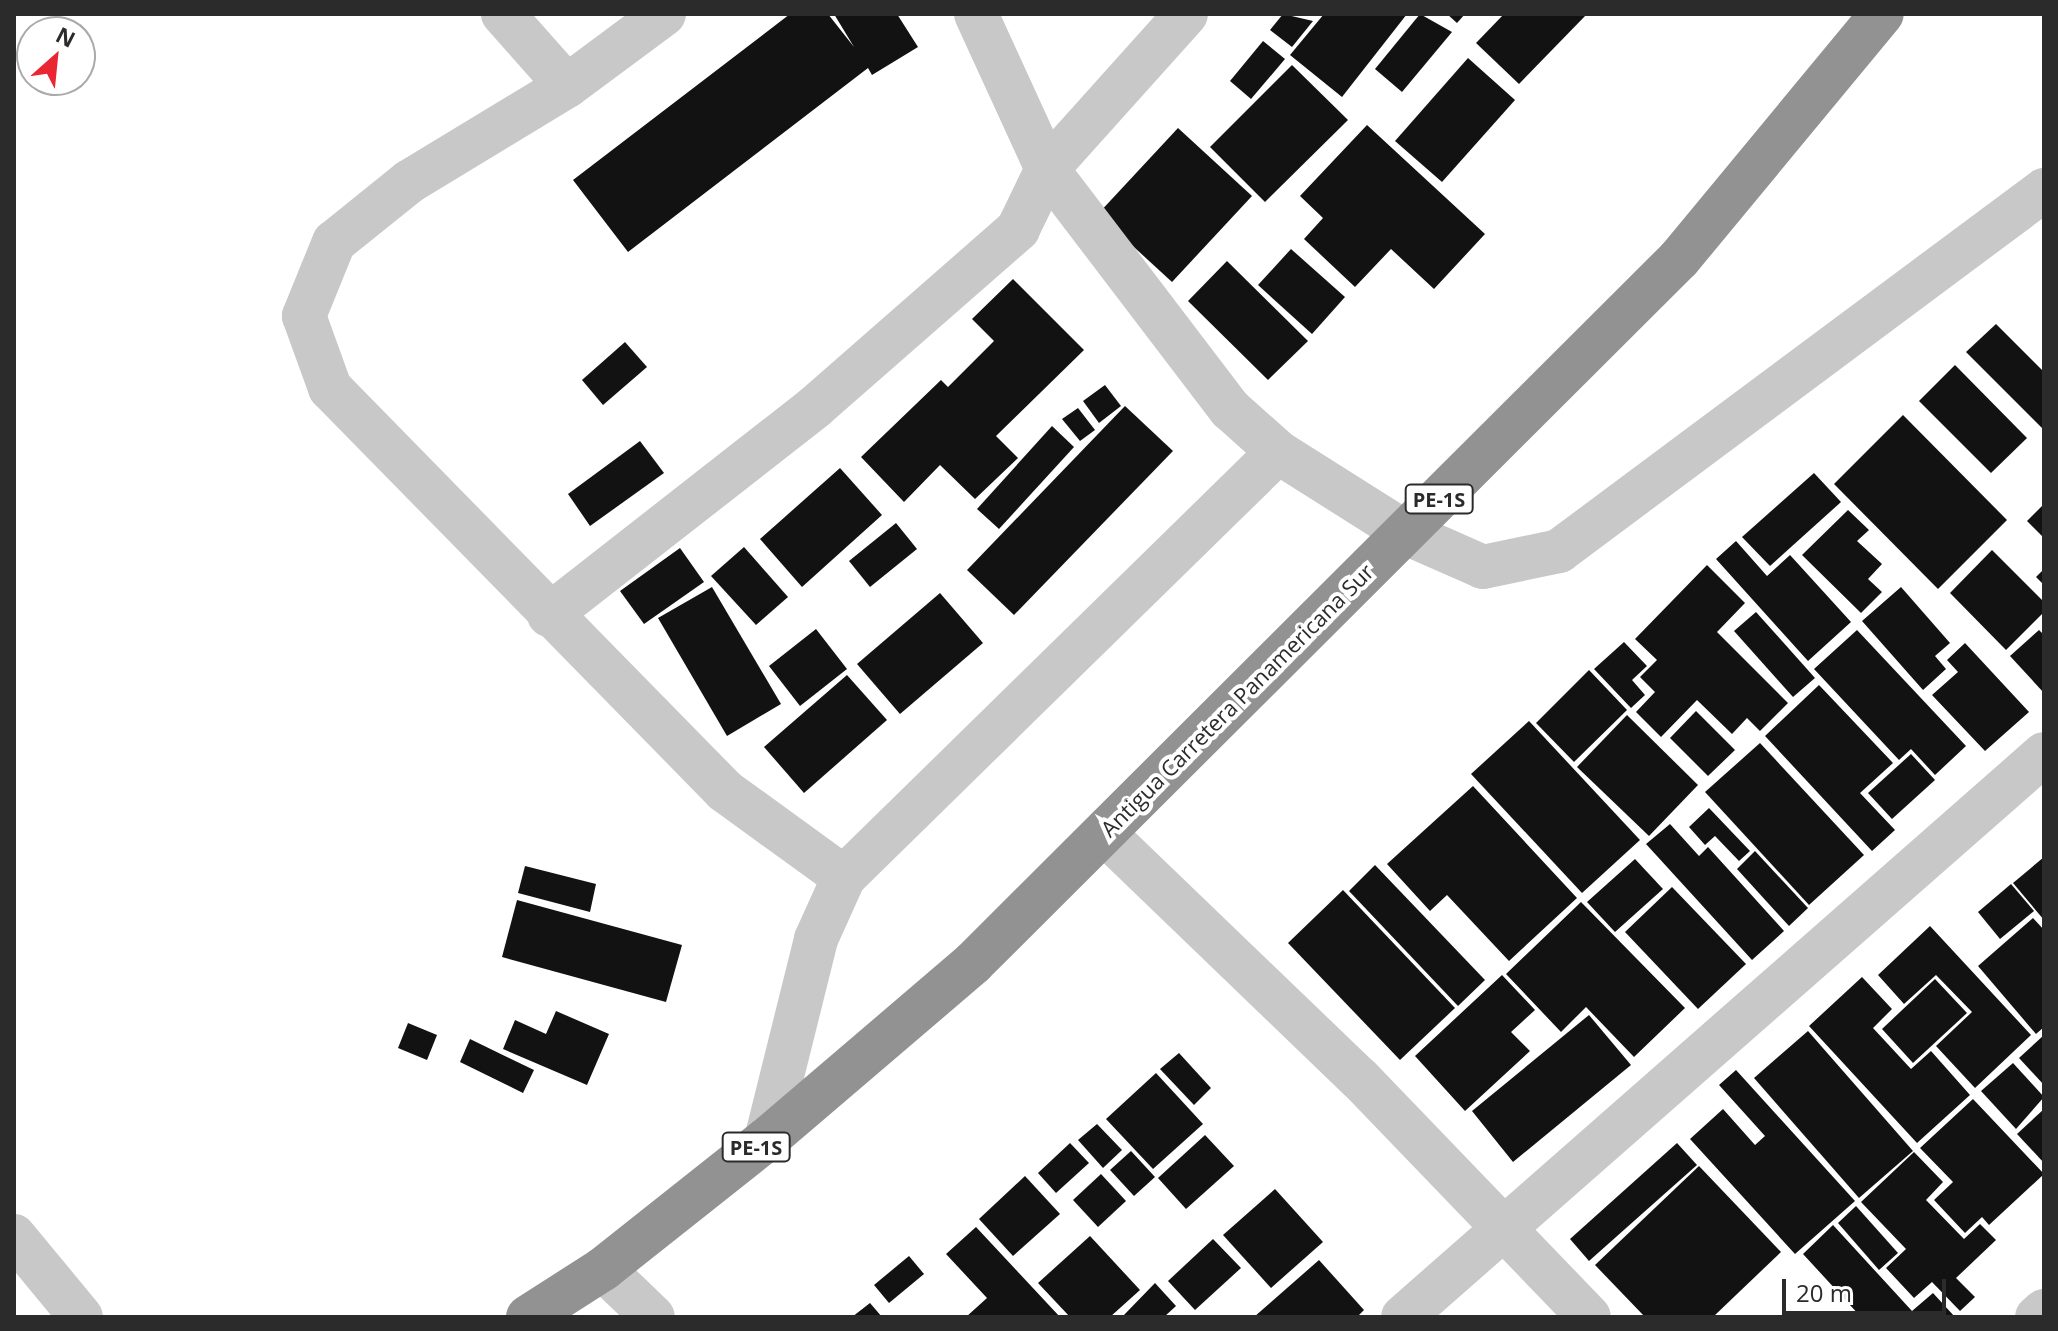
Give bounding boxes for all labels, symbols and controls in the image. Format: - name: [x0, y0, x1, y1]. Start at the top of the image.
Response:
- north arrow: [16, 16, 96, 96]
- text: N: [51, 19, 81, 54]
- road number: PE-1S: [1403, 483, 1475, 515]
- street label: Antigua Carretera Panamericana Sur: [1095, 558, 1379, 842]
- road number: PE-1S: [720, 1131, 792, 1163]
- scale bar: [1786, 1263, 1950, 1313]
- text: 20 m: [1796, 1276, 1852, 1309]

